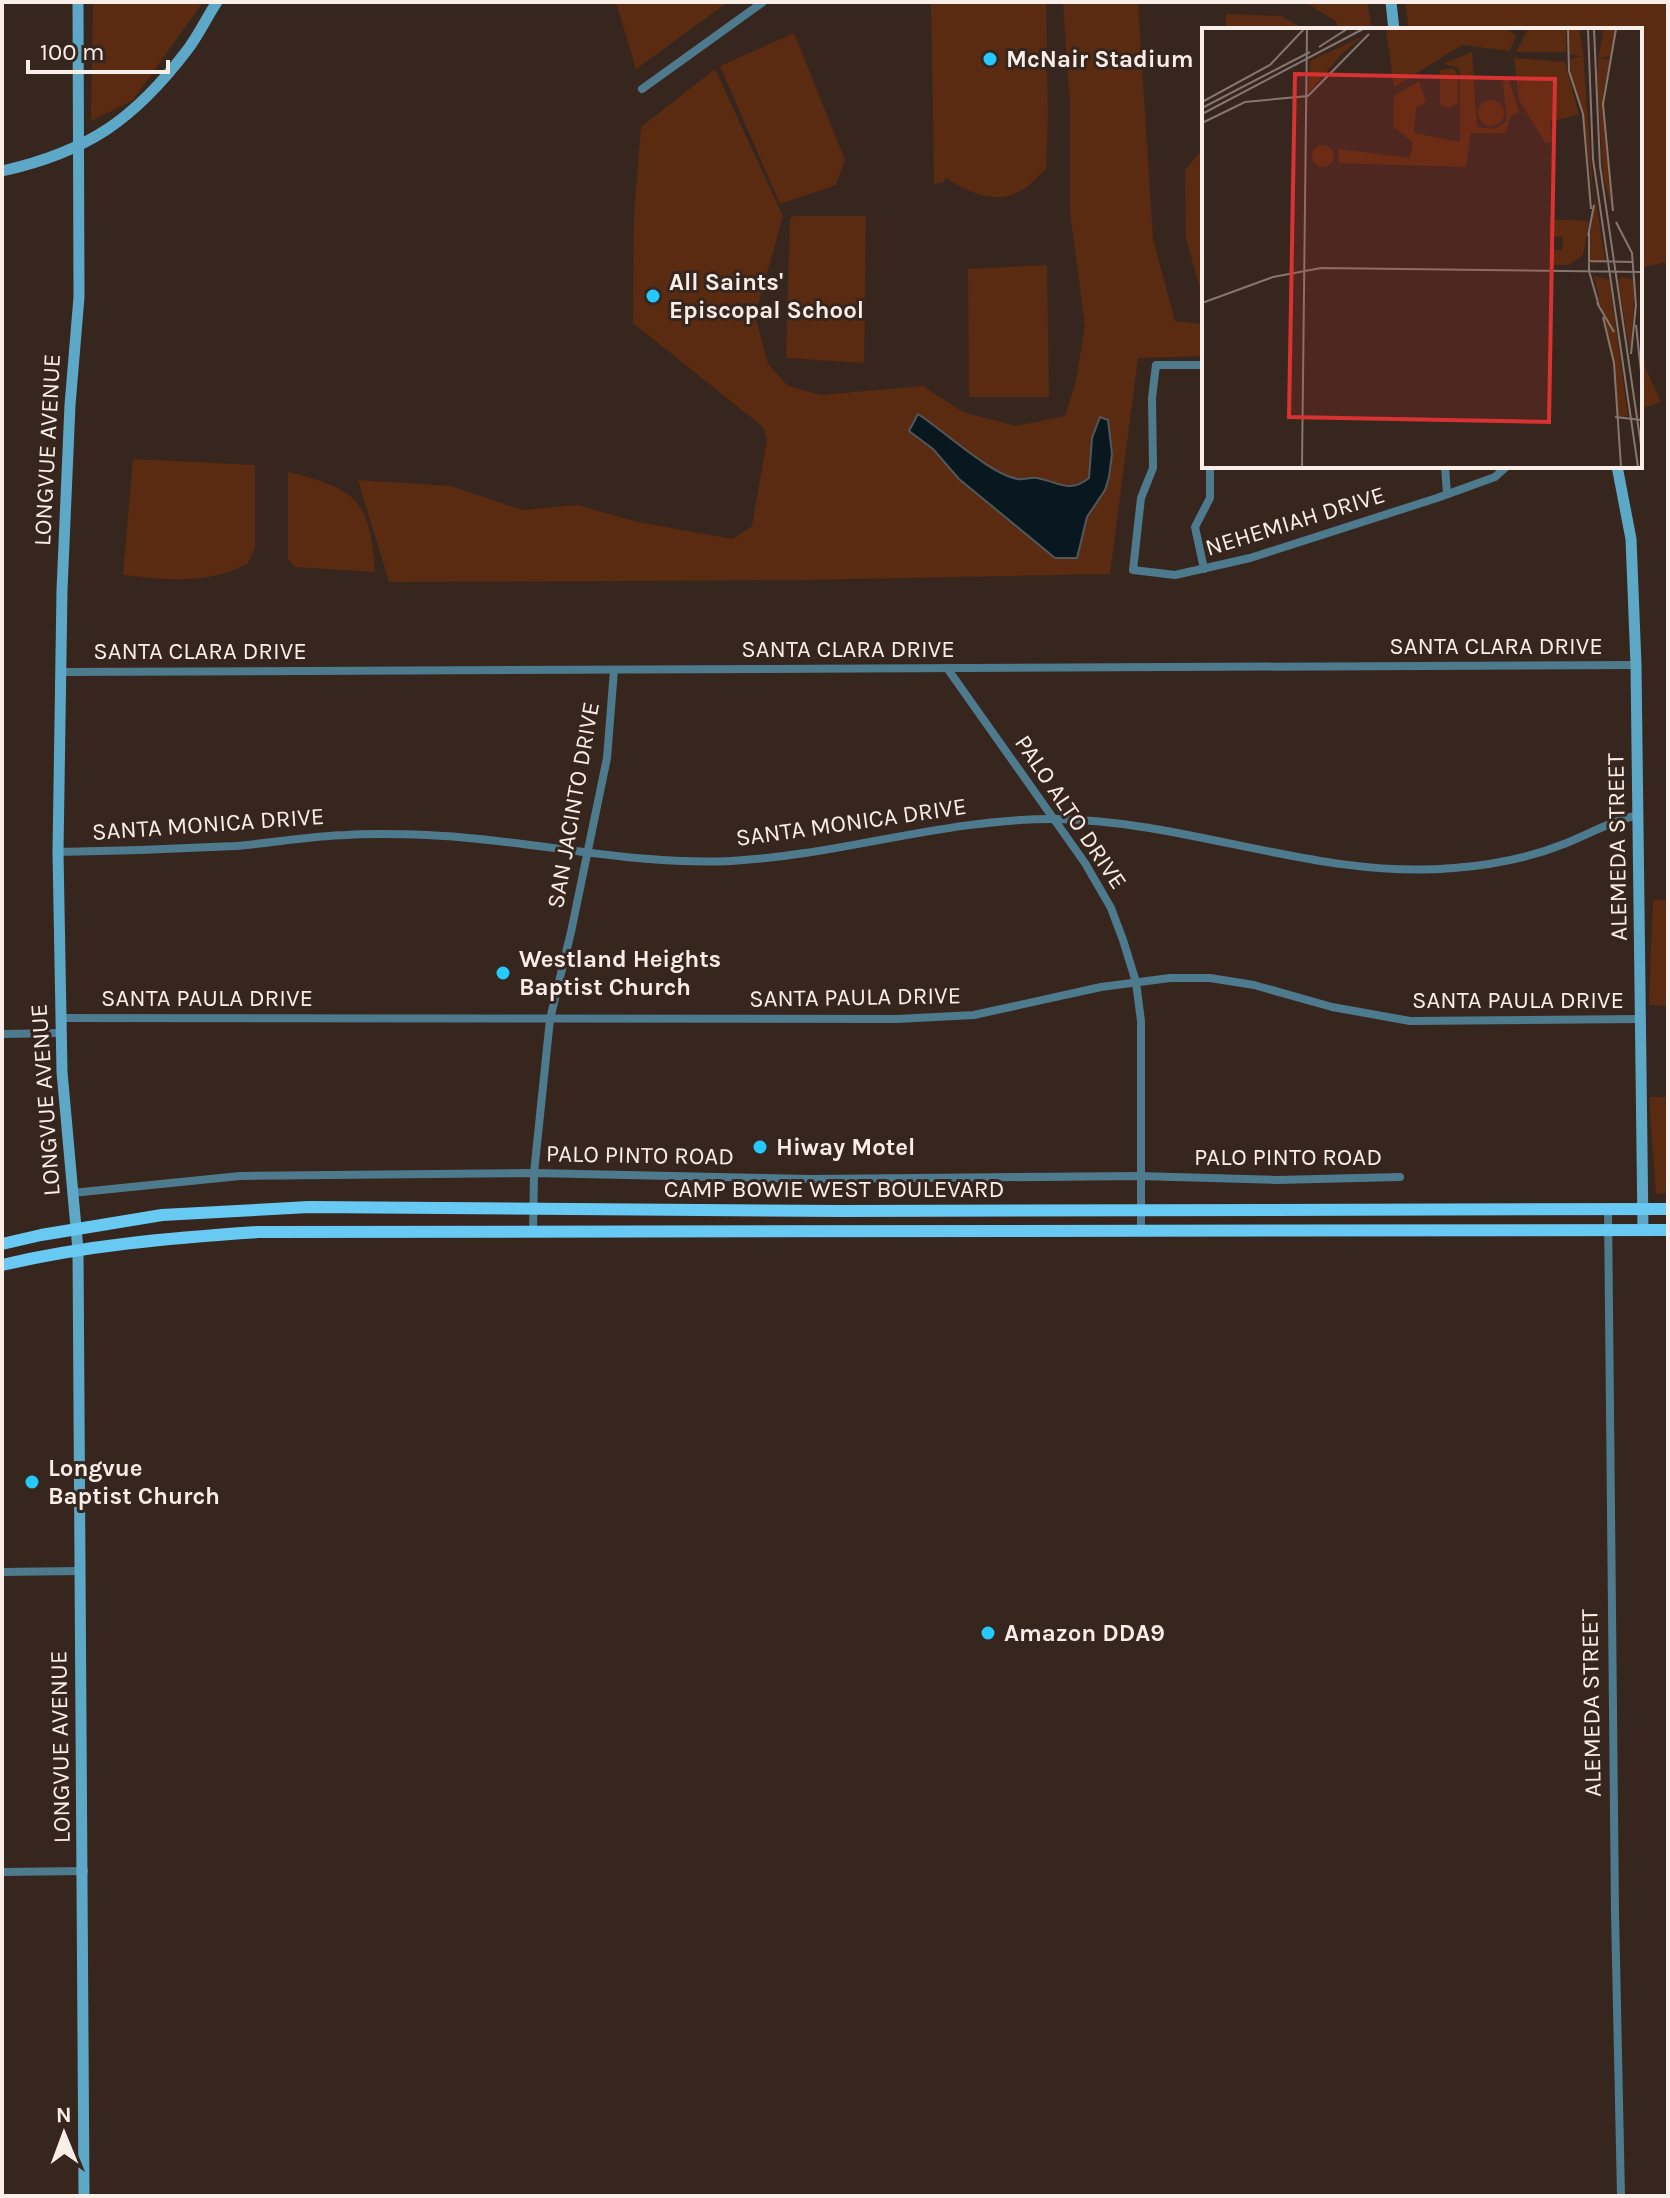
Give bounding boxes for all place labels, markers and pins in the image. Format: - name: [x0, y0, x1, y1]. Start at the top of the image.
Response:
- place label: McNair Stadium: [1006, 45, 1194, 73]
- marker: McNair Stadium: [981, 50, 999, 68]
- place label: All Saints' Episcopal School: [669, 268, 864, 324]
- marker: All Saints' Episcopal School: [644, 287, 662, 305]
- place label: Westland Heights Baptist Church: [519, 945, 721, 1001]
- marker: Westland Heights Baptist Church: [494, 964, 512, 982]
- place label: Hiway Motel: [776, 1133, 915, 1161]
- marker: Hiway Motel: [751, 1138, 769, 1156]
- place label: Longvue Baptist Church: [48, 1454, 220, 1510]
- marker: Longvue Baptist Church: [23, 1473, 41, 1491]
- place label: Amazon DDA9: [1004, 1619, 1165, 1647]
- marker: Amazon DDA9: [979, 1624, 997, 1642]

